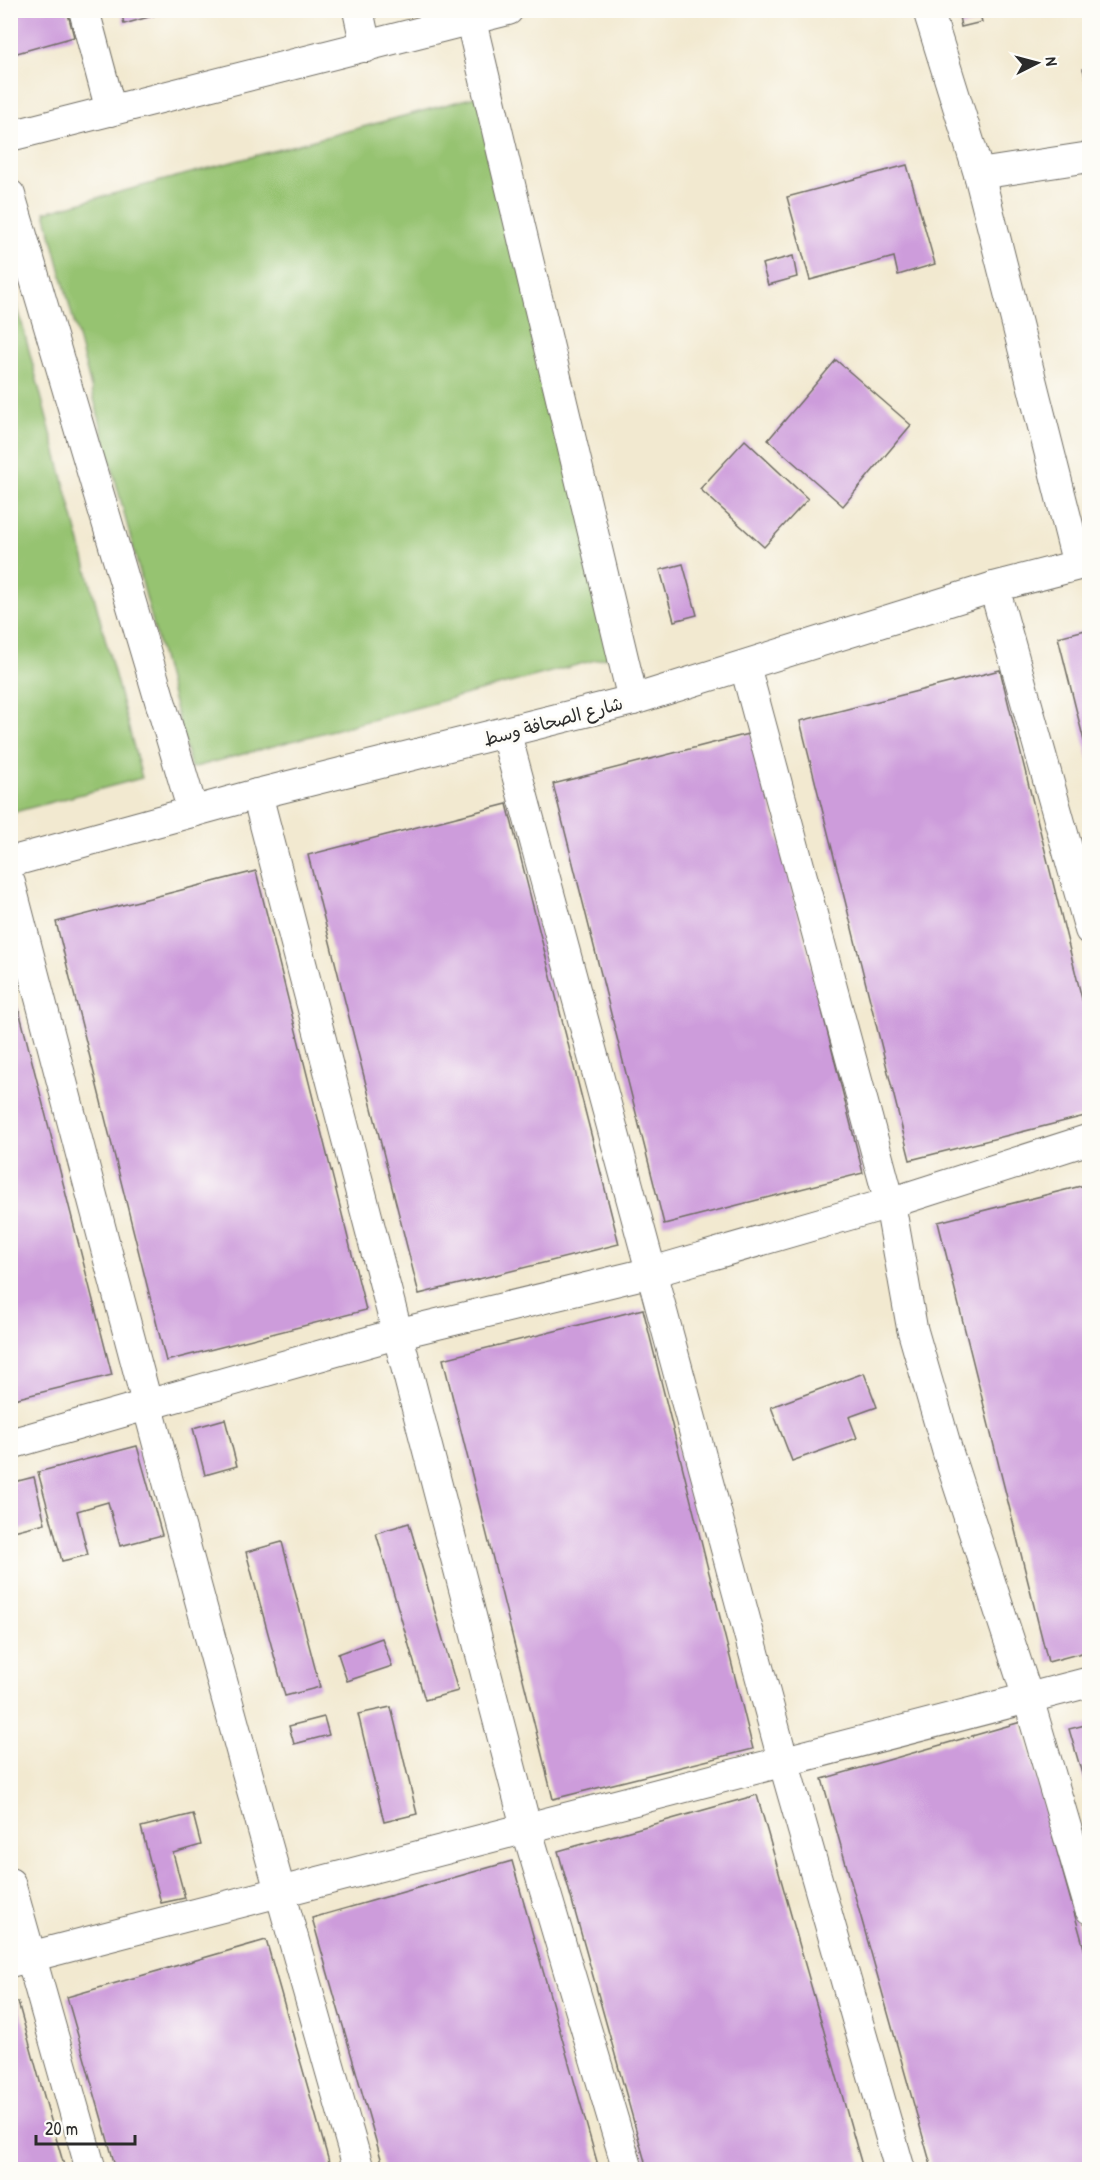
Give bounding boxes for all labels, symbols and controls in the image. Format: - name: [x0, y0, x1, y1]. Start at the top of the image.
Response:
- north arrow: [1007, 33, 1067, 93]
- text: N: [1041, 56, 1063, 67]
- street label: شارع الصحافة وسط: [480, 690, 626, 752]
- scale bar: [36, 2108, 135, 2146]
- text: 20 m: [45, 2116, 78, 2141]

